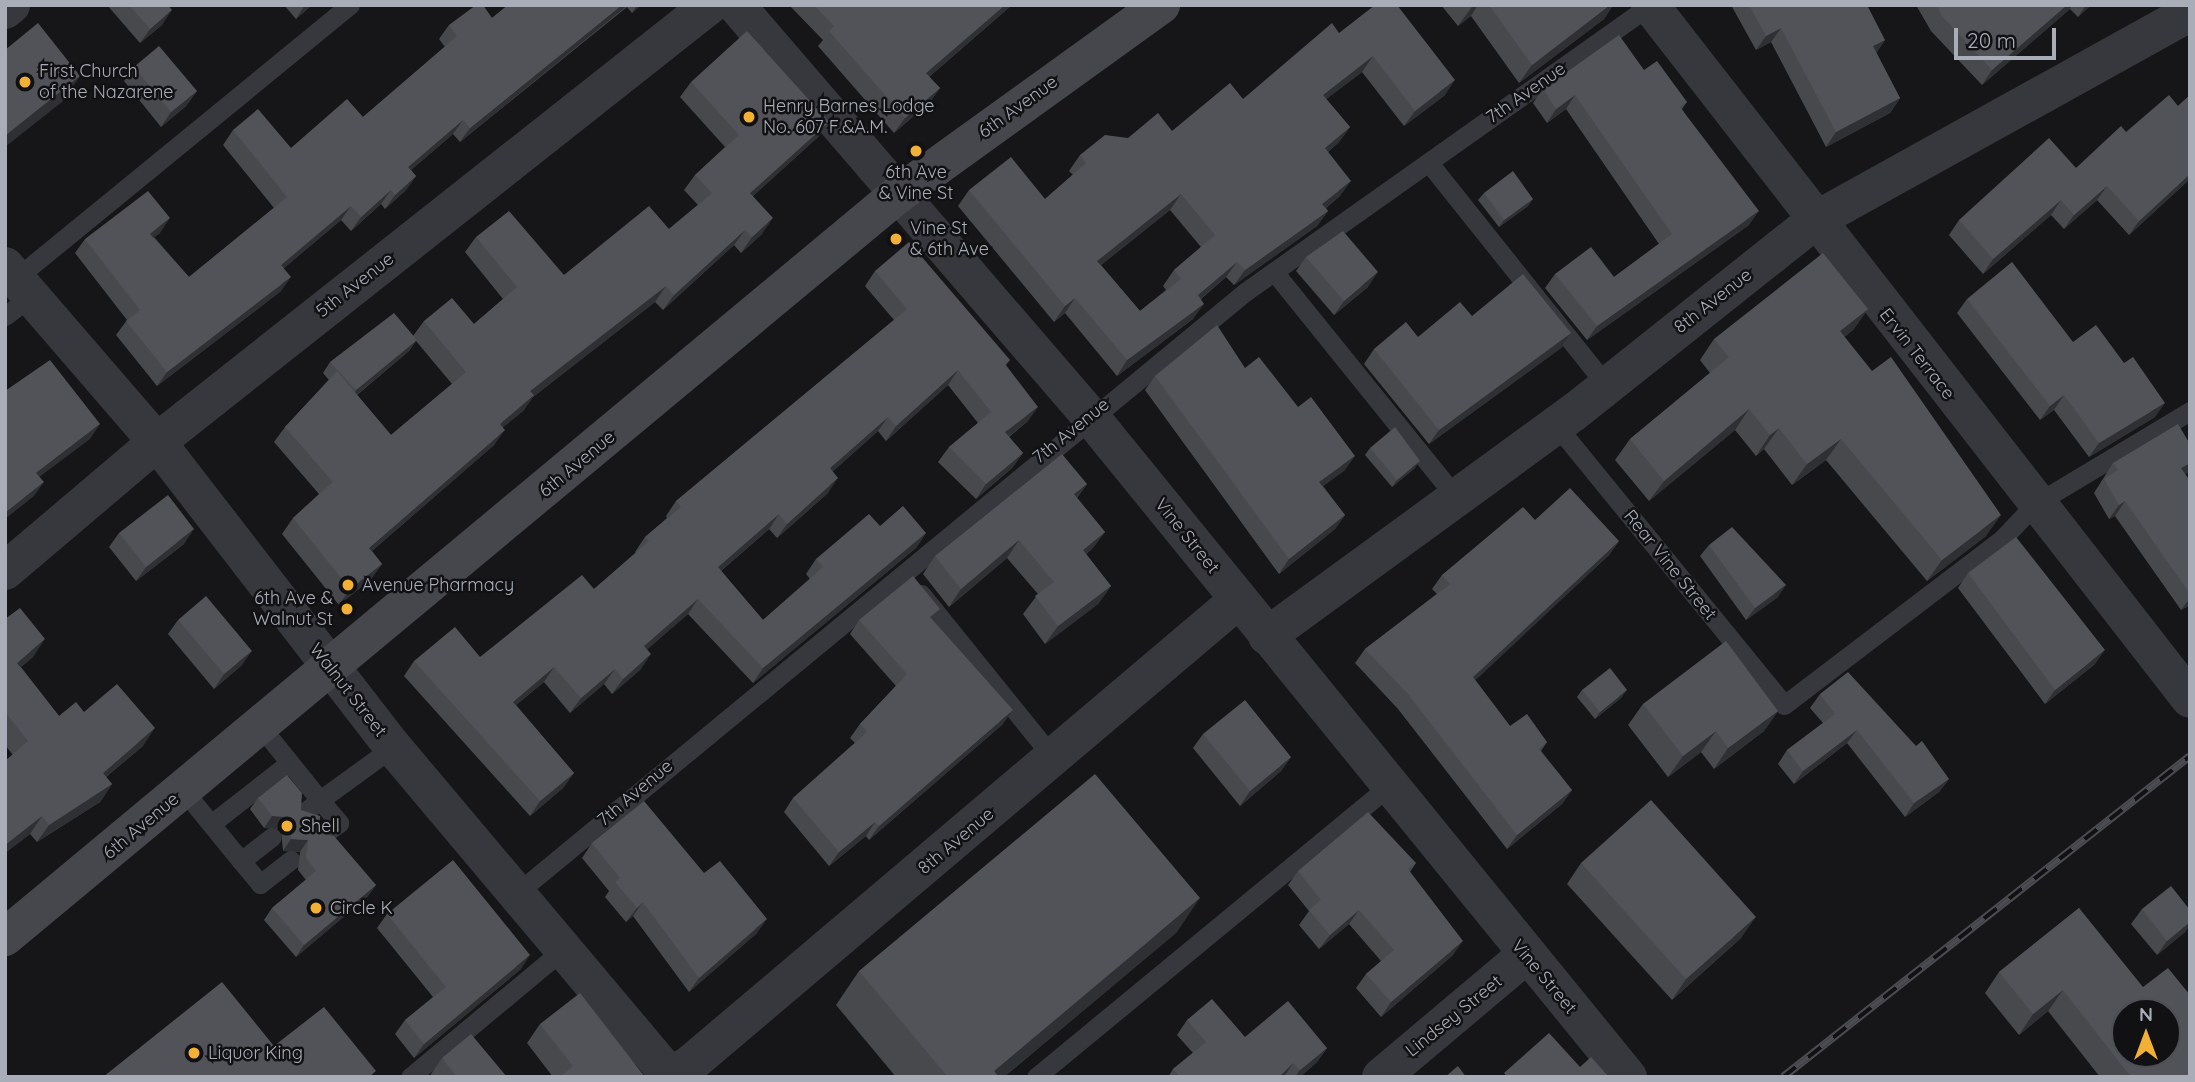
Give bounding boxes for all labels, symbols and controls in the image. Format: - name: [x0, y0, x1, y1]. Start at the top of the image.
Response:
- scale bar: [1957, 14, 2058, 58]
- text: 20 m: [1967, 27, 2016, 53]
- street label: 7th Avenue: [1482, 58, 1570, 128]
- place label: First Church of the Nazarene: [39, 61, 173, 104]
- street label: 6th Avenue: [974, 71, 1062, 143]
- marker: First Church of the Nazarene: [17, 74, 33, 90]
- place label: Henry Barnes Lodge No. 607 F.&A.M.: [763, 96, 934, 138]
- marker: Henry Barnes Lodge No. 607 F.&A.M.: [741, 109, 757, 125]
- marker: 6th Ave & Vine St: [908, 143, 924, 159]
- place label: 6th Ave & Vine St: [879, 162, 953, 204]
- place label: Vine St & 6th Ave: [910, 218, 989, 260]
- marker: Vine St & 6th Ave: [888, 231, 904, 247]
- street label: 5th Avenue: [312, 248, 398, 322]
- street label: 8th Avenue: [1670, 264, 1756, 338]
- street label: Ervin Terrace: [1875, 304, 1959, 404]
- street label: 7th Avenue: [1028, 394, 1114, 468]
- street label: 6th Avenue: [535, 426, 619, 502]
- street label: Vine Street: [1150, 494, 1224, 578]
- street label: Rear Vine Street: [1619, 506, 1721, 624]
- place label: Avenue Pharmacy: [362, 574, 514, 596]
- marker: Avenue Pharmacy: [340, 577, 356, 593]
- place label: 6th Ave & Walnut St: [253, 588, 333, 630]
- marker: 6th Ave & Walnut St: [339, 601, 355, 617]
- street label: Walnut Street: [305, 639, 391, 741]
- street label: 7th Avenue: [593, 755, 677, 831]
- street label: 6th Avenue: [99, 788, 183, 864]
- street label: 8th Avenue: [914, 803, 998, 879]
- place label: Shell: [301, 815, 340, 837]
- marker: Shell: [279, 818, 295, 834]
- place label: Circle K: [330, 897, 393, 919]
- marker: Circle K: [308, 900, 324, 916]
- street label: Vine Street: [1507, 935, 1581, 1019]
- street label: Lindsey Street: [1402, 971, 1506, 1061]
- north arrow: [2111, 998, 2181, 1068]
- text: N: [2139, 1002, 2153, 1026]
- place label: Liquor King: [208, 1042, 303, 1064]
- marker: Liquor King: [186, 1045, 202, 1061]

